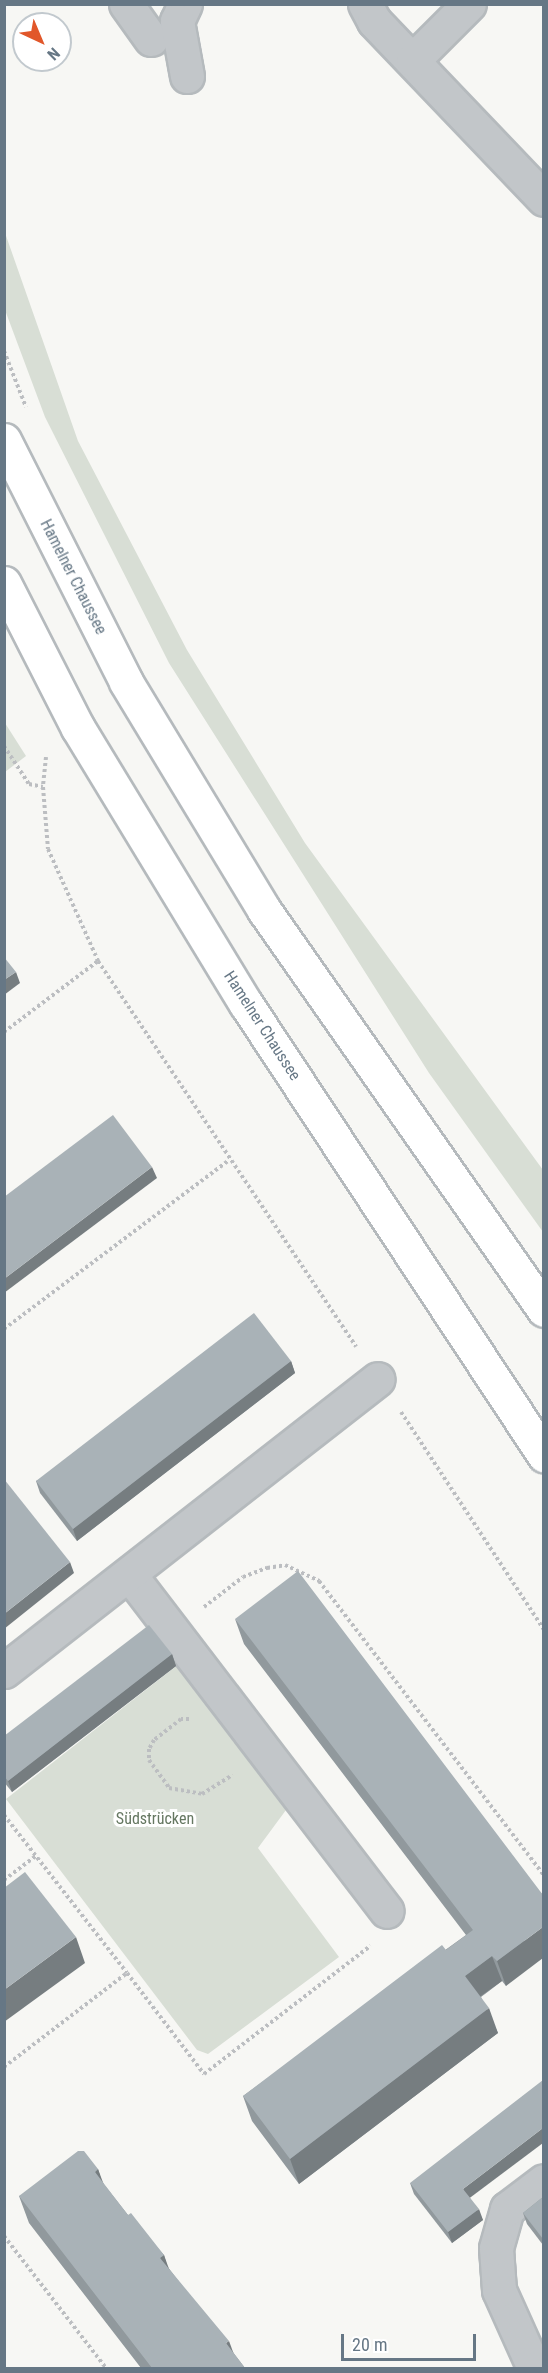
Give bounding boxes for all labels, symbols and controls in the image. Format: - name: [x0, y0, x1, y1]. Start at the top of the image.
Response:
- north arrow: [12, 12, 72, 72]
- text: N: [43, 44, 64, 64]
- street label: Hamelner Chaussee: [36, 516, 110, 638]
- street label: Hamelner Chaussee: [220, 968, 304, 1084]
- park label: Südstrücken: [116, 1809, 194, 1829]
- scale bar: [344, 2322, 479, 2360]
- text: 20 m: [352, 2334, 387, 2355]

